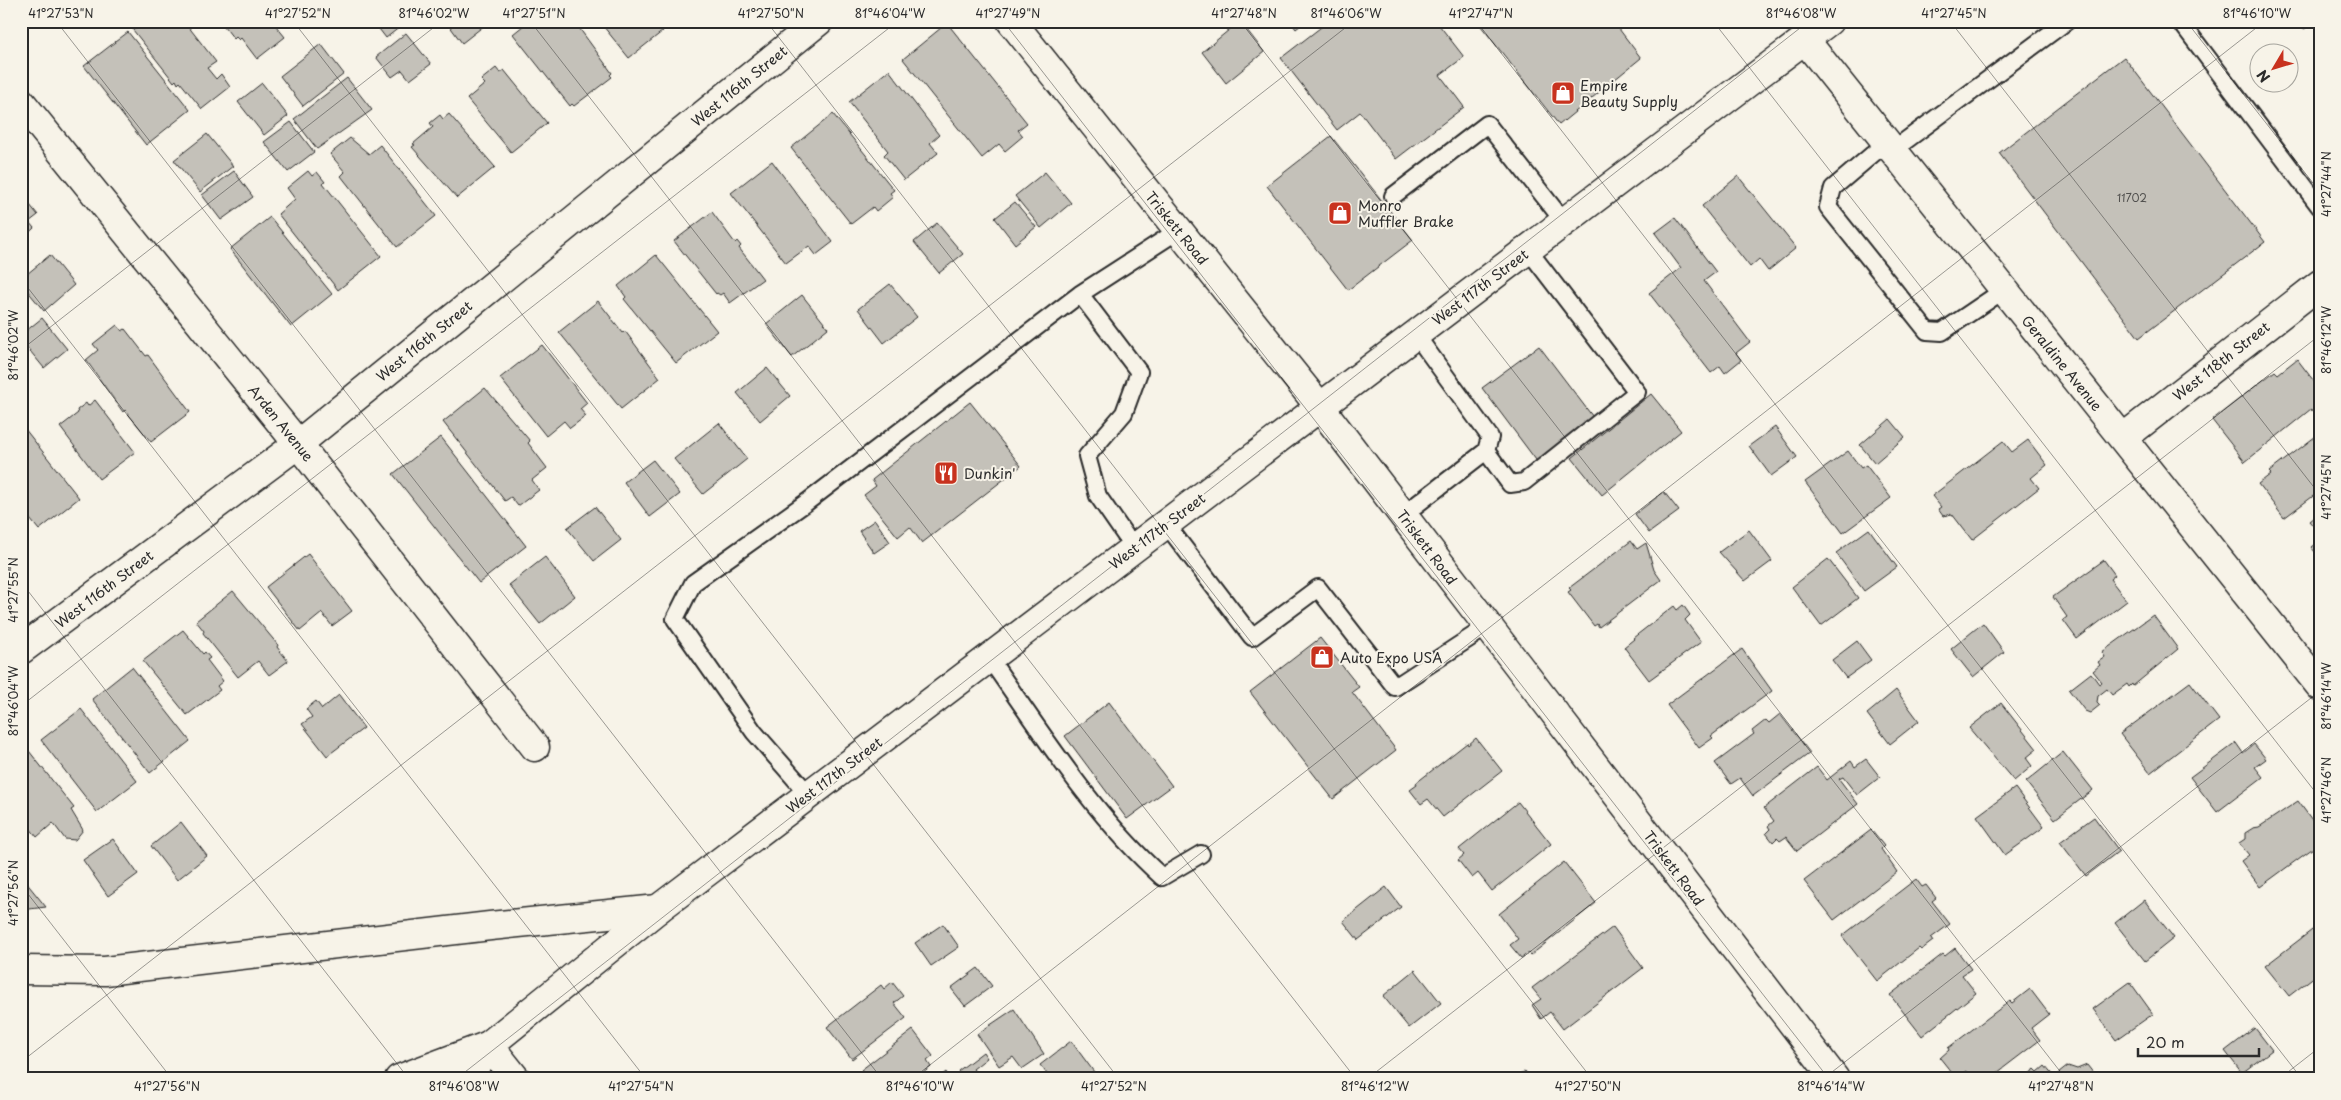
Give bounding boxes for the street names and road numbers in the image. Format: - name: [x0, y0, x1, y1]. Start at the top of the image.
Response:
- street label: West 116th Street: [686, 40, 792, 131]
- street label: Triskett Road: [1141, 187, 1213, 269]
- street label: West 117th Street: [1427, 243, 1533, 330]
- street label: West 116th Street: [371, 295, 477, 386]
- street label: Geraldine Avenue: [2017, 311, 2107, 416]
- street label: West 118th Street: [2168, 316, 2274, 406]
- street label: Arden Avenue: [243, 380, 319, 466]
- street label: West 117th Street: [1104, 487, 1210, 574]
- street label: Triskett Road: [1392, 505, 1462, 589]
- street label: West 116th Street: [50, 545, 158, 633]
- street label: West 117th Street: [781, 731, 887, 818]
- street label: Triskett Road: [1639, 826, 1709, 910]

